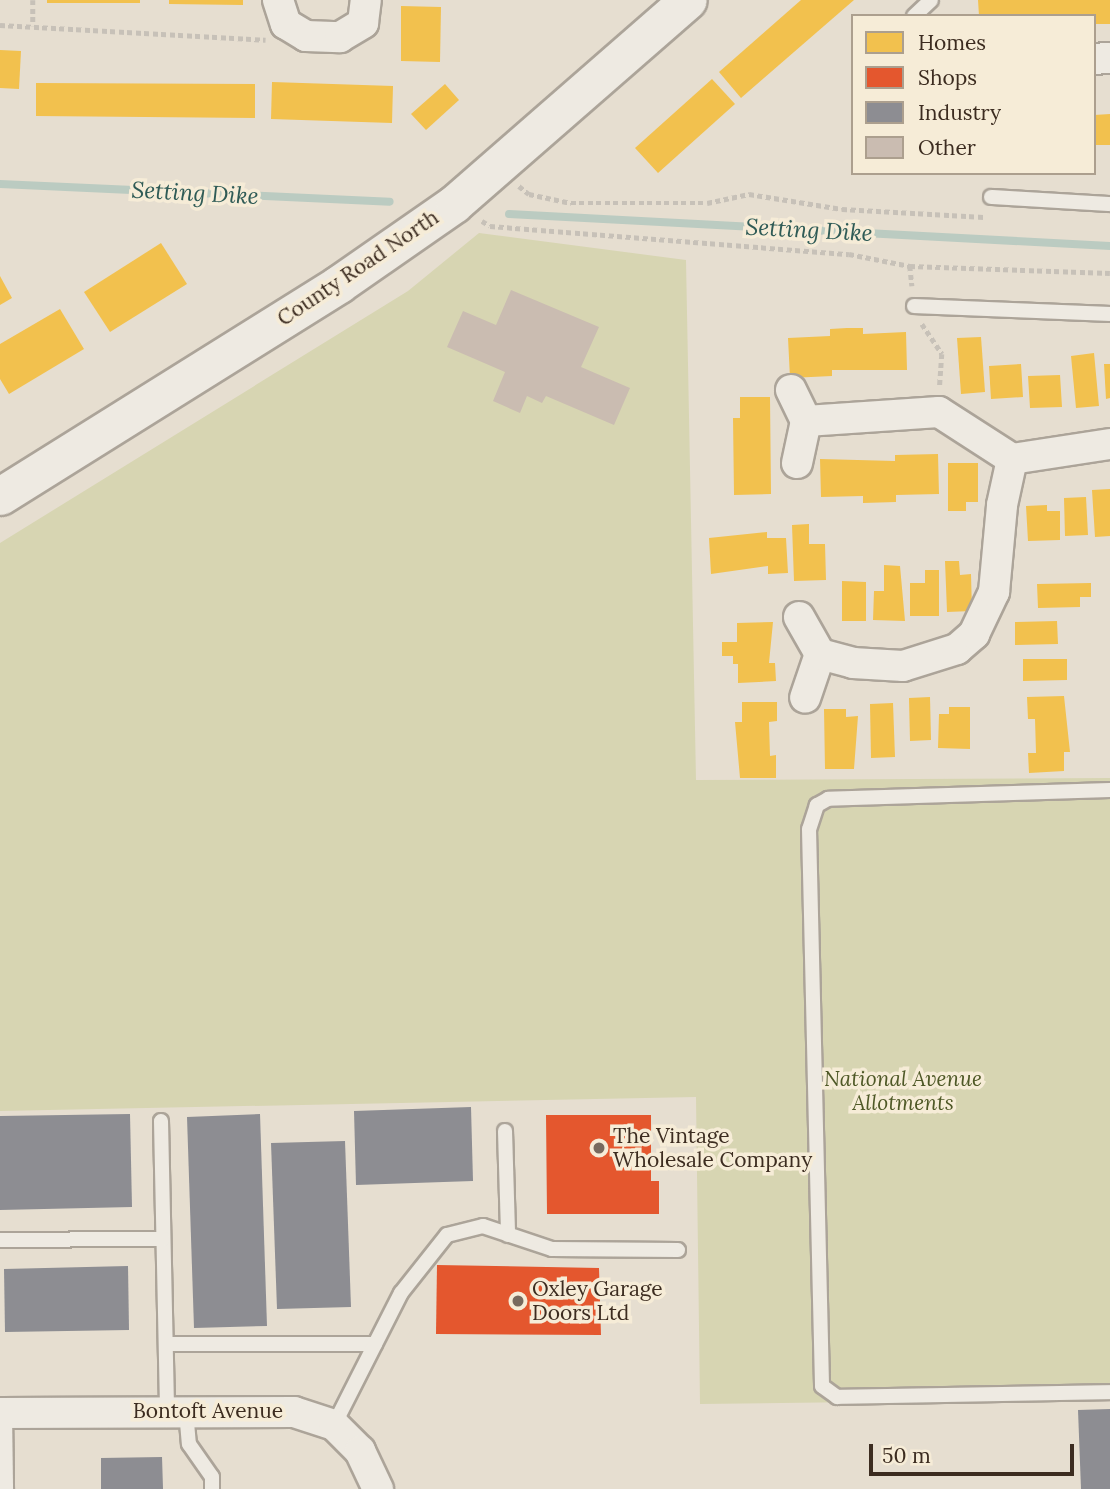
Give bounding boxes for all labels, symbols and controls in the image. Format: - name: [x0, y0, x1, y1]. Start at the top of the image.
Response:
- legend: [851, 14, 1096, 175]
- text: Homes: [918, 29, 986, 56]
- text: Shops: [918, 64, 977, 91]
- text: Industry: [918, 99, 1001, 126]
- text: Other: [918, 134, 976, 161]
- water label: Setting Dike: [131, 176, 259, 210]
- street label: County Road North: [273, 205, 443, 331]
- water label: Setting Dike: [745, 213, 873, 247]
- park label: National Avenue Allotments: [824, 1066, 982, 1116]
- place label: The Vintage Wholesale Company: [613, 1123, 812, 1173]
- marker: The Vintage Wholesale Company: [591, 1140, 607, 1156]
- place label: Oxley Garage Doors Ltd: [532, 1276, 663, 1326]
- marker: Oxley Garage Doors Ltd: [510, 1293, 526, 1309]
- street label: Bontoft Avenue: [133, 1398, 283, 1424]
- scale bar: [872, 1430, 1077, 1474]
- text: 50 m: [882, 1442, 931, 1469]

